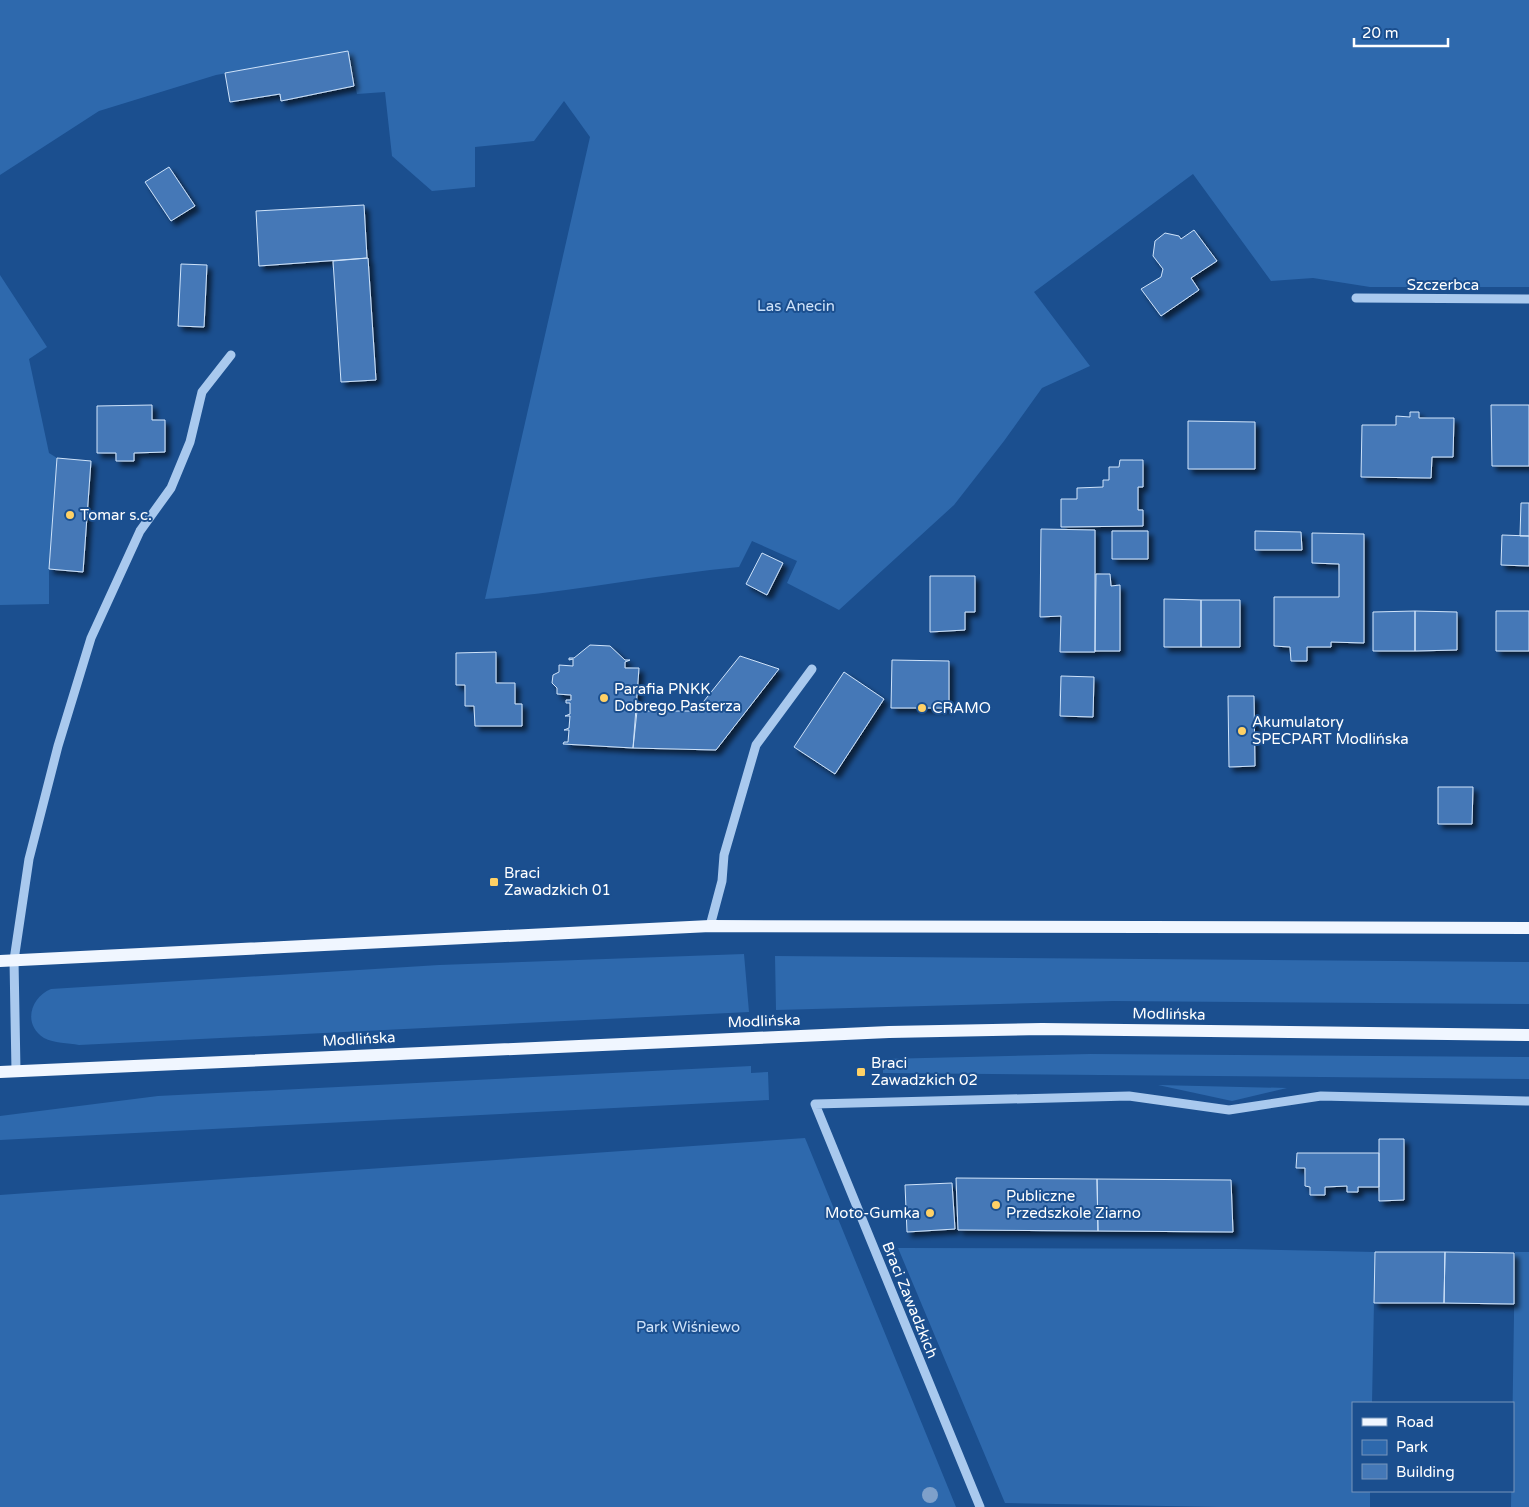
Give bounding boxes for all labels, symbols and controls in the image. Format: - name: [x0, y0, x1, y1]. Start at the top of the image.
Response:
- scale bar: [1354, 15, 1448, 47]
- text: 20 m: [1362, 24, 1399, 42]
- street label: Szczerbca: [1407, 276, 1479, 294]
- park label: Las Anecin: [757, 297, 835, 315]
- place label: Tomar s.c.: [80, 506, 152, 524]
- marker: Tomar s.c.: [64, 509, 76, 521]
- place label: Parafia PNKK Dobrego Pasterza: [614, 680, 741, 715]
- marker: Parafia PNKK Dobrego Pasterza: [598, 692, 610, 704]
- place label: CRAMO: [932, 699, 991, 717]
- marker: CRAMO: [916, 702, 928, 714]
- place label: Akumulatory SPECPART Modlińska: [1252, 713, 1409, 748]
- marker: Akumulatory SPECPART Modlińska: [1236, 725, 1248, 737]
- place label: Braci Zawadzkich 01: [504, 864, 611, 899]
- marker: Braci Zawadzkich 01: [488, 876, 500, 888]
- street label: Modlińska: [1132, 1004, 1206, 1024]
- street label: Modlińska: [727, 1011, 801, 1031]
- street label: Modlińska: [322, 1028, 396, 1050]
- place label: Braci Zawadzkich 02: [871, 1054, 978, 1089]
- marker: Braci Zawadzkich 02: [855, 1066, 867, 1078]
- place label: Publiczne Przedszkole Ziarno: [1006, 1187, 1141, 1222]
- marker: Publiczne Przedszkole Ziarno: [990, 1199, 1002, 1211]
- place label: Moto-Gumka: [825, 1204, 920, 1222]
- marker: Moto-Gumka: [924, 1207, 936, 1219]
- street label: Braci Zawadzkich: [878, 1239, 942, 1361]
- park label: Park Wiśniewo: [636, 1318, 740, 1336]
- legend: [1352, 1402, 1514, 1492]
- text: Road: [1396, 1413, 1434, 1431]
- text: Park: [1396, 1438, 1428, 1456]
- text: Building: [1396, 1463, 1455, 1481]

